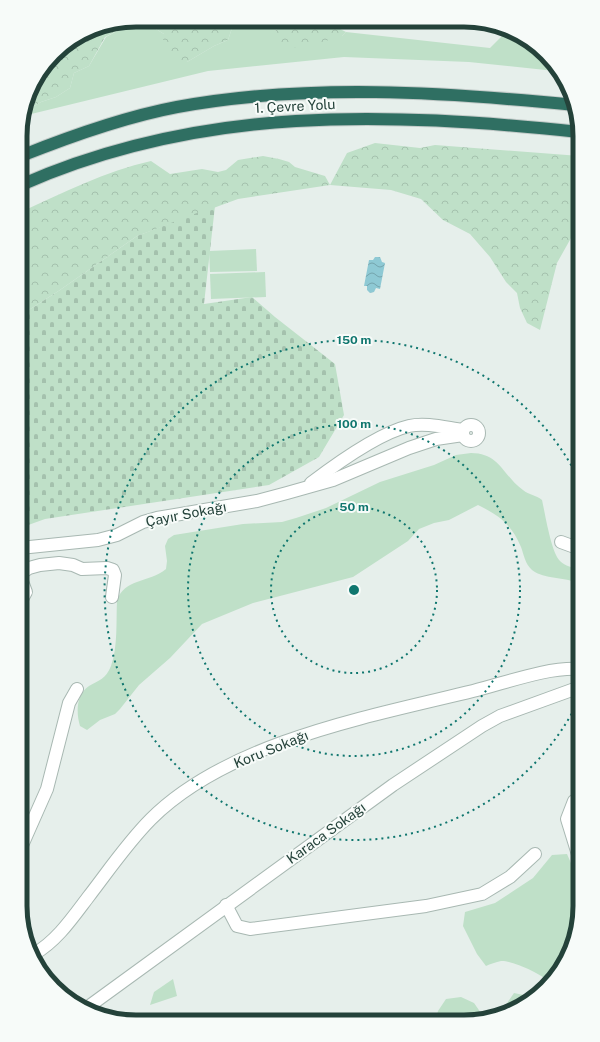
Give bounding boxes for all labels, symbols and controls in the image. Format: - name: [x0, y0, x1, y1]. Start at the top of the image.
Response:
- street label: 1. Çevre Yolu: [254, 96, 336, 116]
- text: 150 m: [337, 333, 371, 347]
- text: 100 m: [337, 417, 371, 431]
- street label: Çayır Sokağı: [144, 498, 228, 530]
- text: 50 m: [339, 500, 369, 514]
- centre of rings: [347, 583, 361, 597]
- street label: Koru Sokağı: [231, 727, 311, 771]
- street label: Karaca Sokağı: [283, 799, 369, 867]

